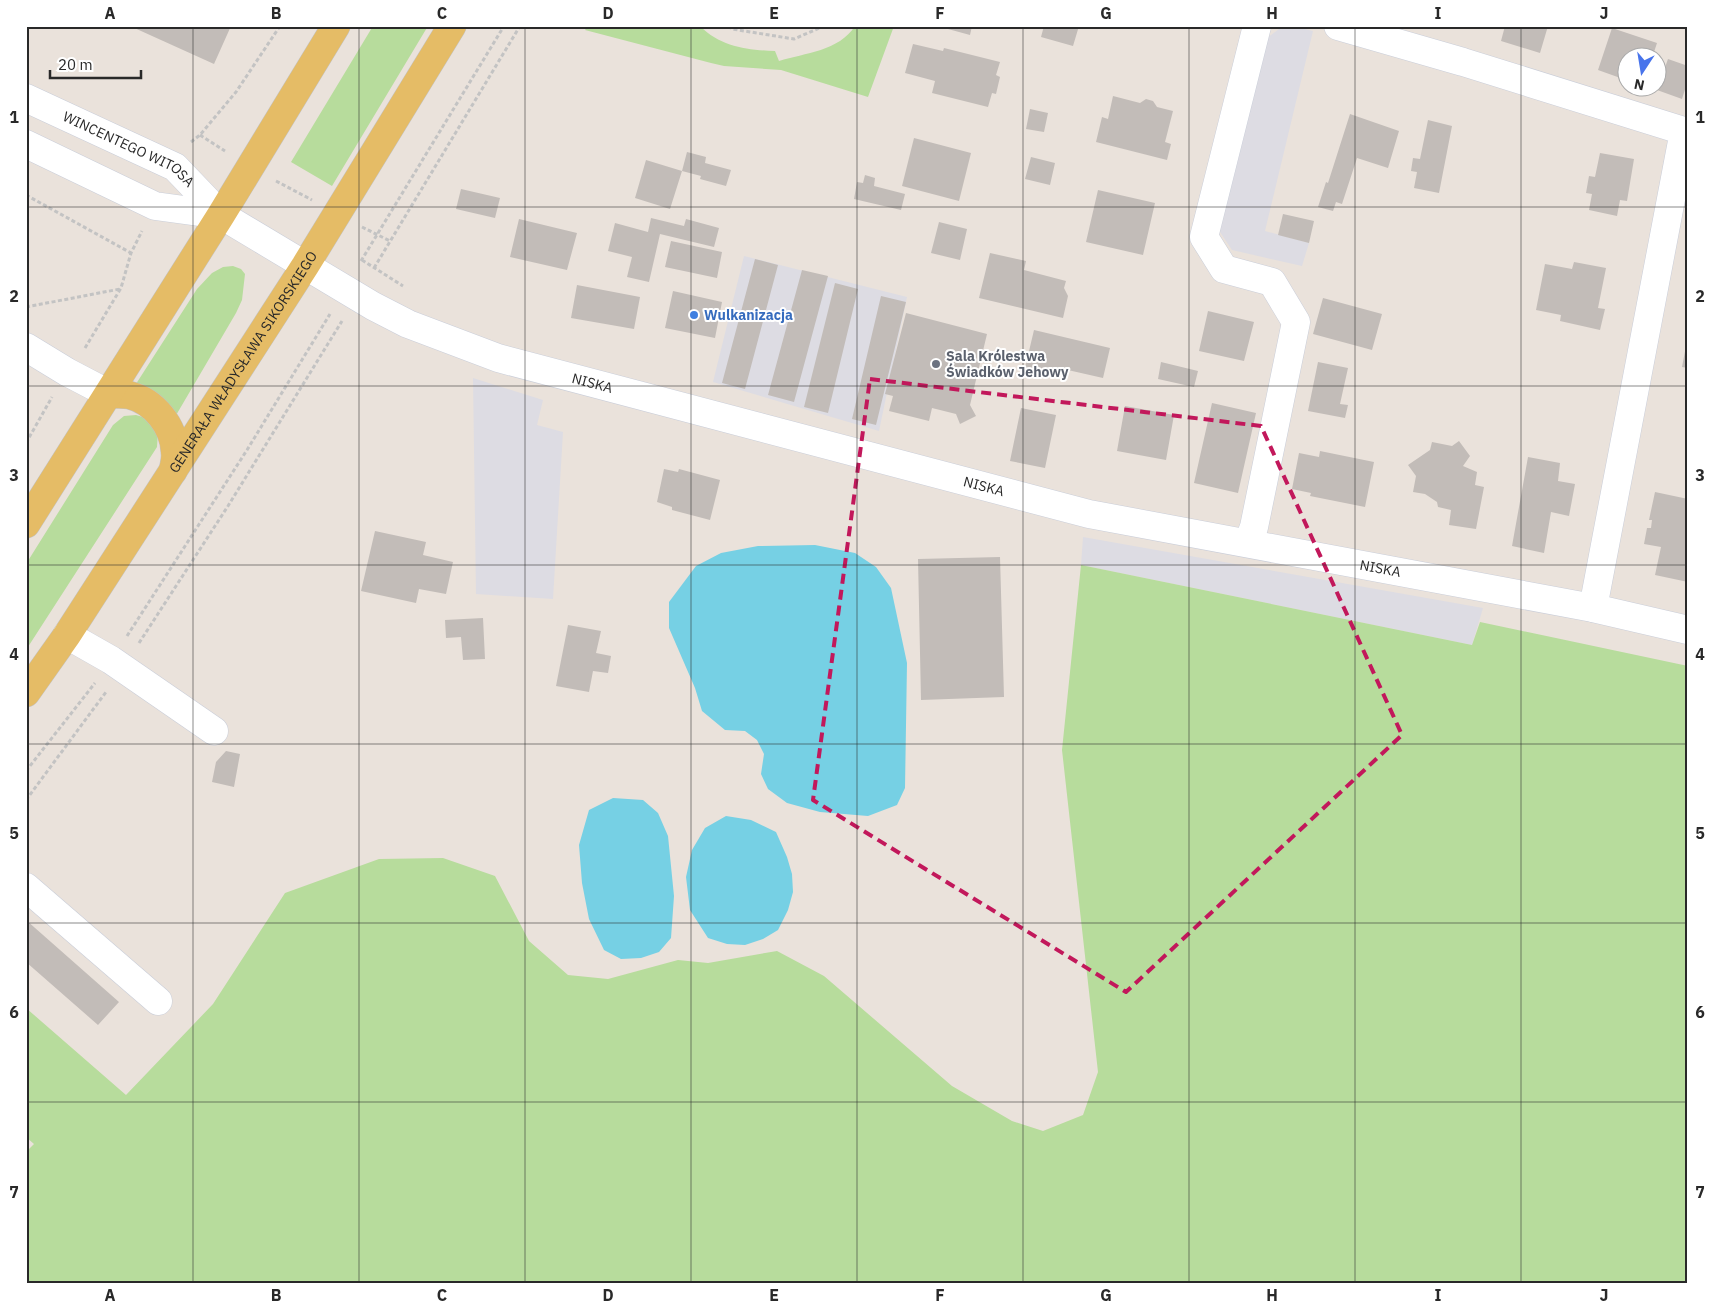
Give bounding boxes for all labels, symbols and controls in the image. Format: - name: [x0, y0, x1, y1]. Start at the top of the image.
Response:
- text: A: [105, 3, 116, 23]
- text: B: [271, 3, 282, 23]
- text: C: [437, 3, 447, 23]
- text: D: [602, 3, 614, 23]
- text: E: [769, 3, 779, 23]
- text: F: [935, 3, 945, 23]
- text: G: [1100, 3, 1112, 23]
- text: H: [1266, 3, 1278, 23]
- text: I: [1435, 3, 1442, 23]
- text: J: [1600, 3, 1608, 23]
- scale bar: [50, 48, 141, 80]
- north arrow: [1616, 48, 1666, 98]
- text: 20 m: [58, 55, 93, 74]
- text: N: [1632, 75, 1646, 95]
- text: 1: [9, 107, 19, 127]
- street label: WINCENTEGO WITOSA: [60, 107, 198, 191]
- text: 1: [1695, 107, 1705, 127]
- street label: GENERAŁA WŁADYSŁAWA SIKORSKIEGO: [165, 248, 321, 476]
- text: 2: [9, 286, 19, 306]
- text: 2: [1695, 286, 1705, 306]
- place label: Wulkanizacja: [704, 306, 793, 324]
- marker: Wulkanizacja: [688, 309, 700, 321]
- place label: Sala Królestwa Świadków Jehowy: [946, 347, 1069, 381]
- marker: Sala Królestwa Świadków Jehowy: [930, 358, 942, 370]
- street label: NISKA: [570, 369, 615, 397]
- text: 3: [9, 465, 19, 485]
- text: 3: [1695, 465, 1705, 485]
- street label: NISKA: [962, 472, 1006, 500]
- street label: NISKA: [1358, 556, 1402, 581]
- text: 4: [9, 644, 19, 664]
- text: 4: [1695, 644, 1705, 664]
- text: 5: [9, 823, 19, 843]
- text: 5: [1695, 823, 1705, 843]
- text: 6: [9, 1002, 19, 1022]
- text: 6: [1695, 1002, 1705, 1022]
- text: 7: [9, 1182, 19, 1202]
- text: 7: [1695, 1182, 1705, 1202]
- text: A: [105, 1285, 116, 1305]
- text: B: [271, 1285, 282, 1305]
- text: C: [437, 1285, 447, 1305]
- text: D: [602, 1285, 614, 1305]
- text: E: [769, 1285, 779, 1305]
- text: F: [935, 1285, 945, 1305]
- text: G: [1100, 1285, 1112, 1305]
- text: H: [1266, 1285, 1278, 1305]
- text: I: [1435, 1285, 1442, 1305]
- text: J: [1600, 1285, 1608, 1305]

